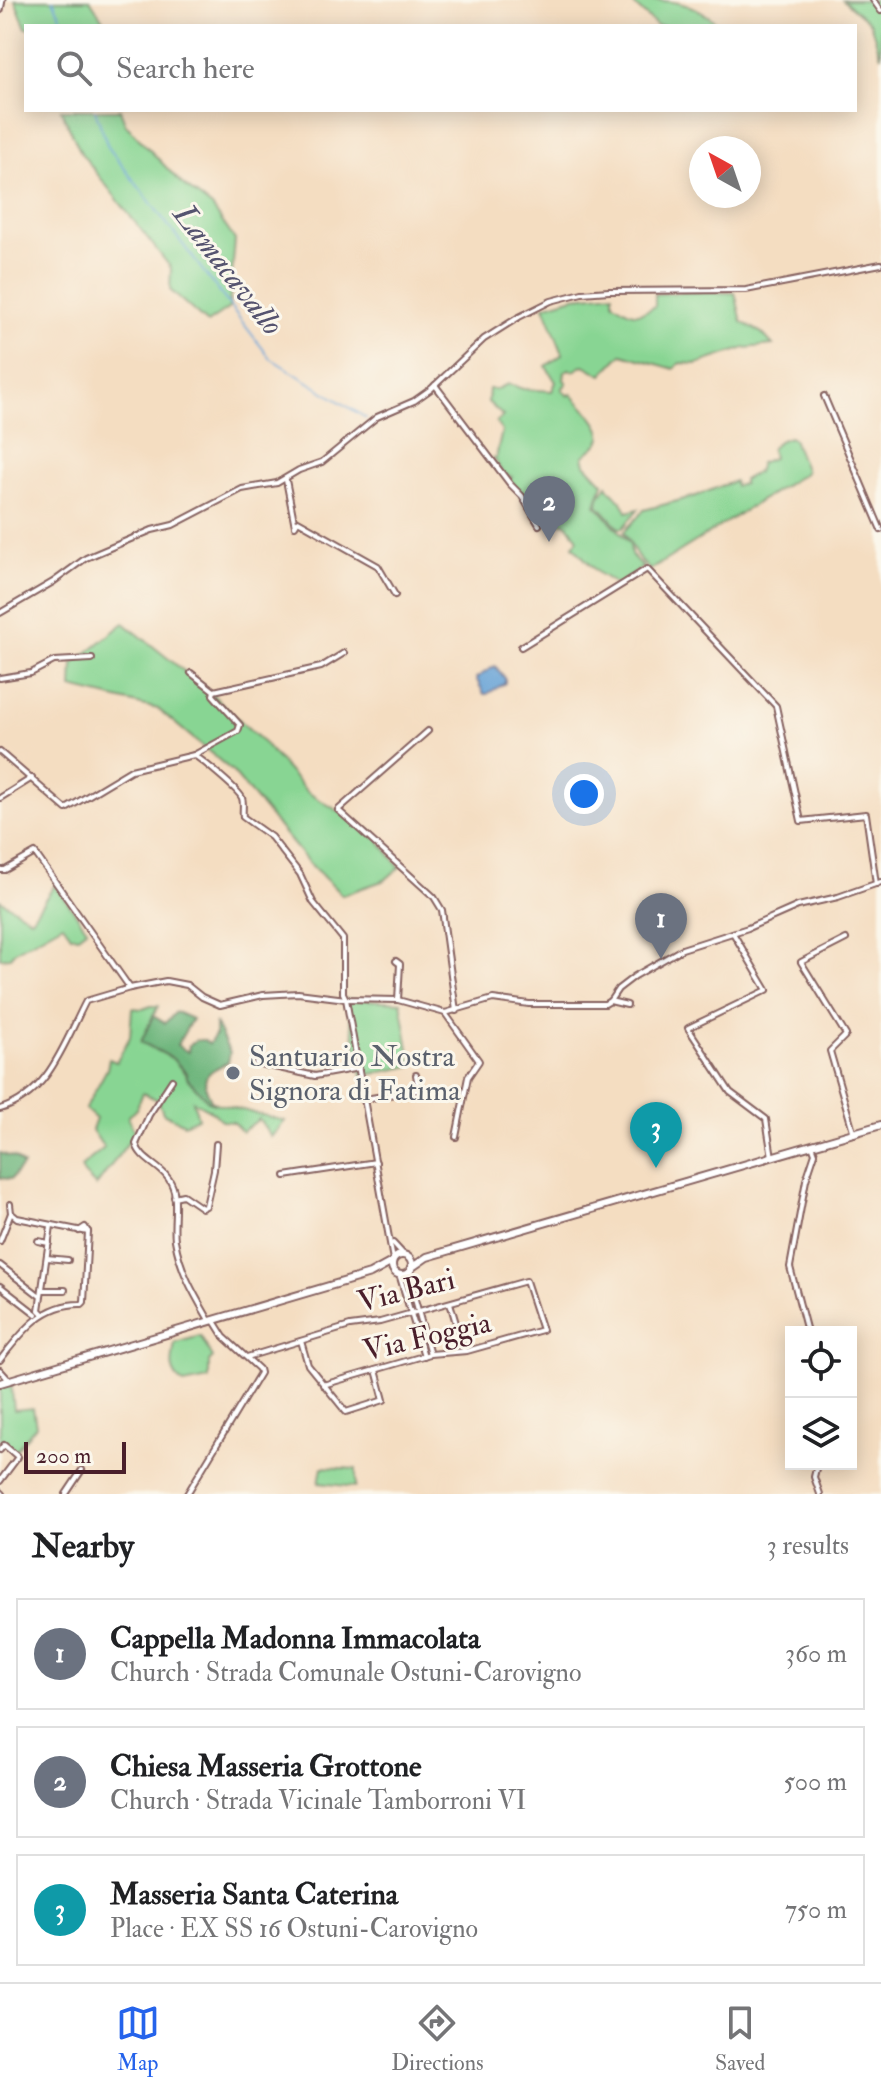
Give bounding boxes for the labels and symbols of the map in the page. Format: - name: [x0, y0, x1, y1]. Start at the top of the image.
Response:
- north arrow: [689, 136, 761, 208]
- water label: Lamacavallo: [163, 194, 292, 344]
- pin: 2: [523, 476, 575, 542]
- your location: [564, 774, 604, 814]
- pin: 1: [635, 893, 687, 959]
- place label: Santuario Nostra Signora di Fatima: [249, 1038, 461, 1109]
- marker: Santuario Nostra Signora di Fatima: [224, 1064, 242, 1082]
- pin: 3: [630, 1102, 682, 1168]
- street label: Via Bari: [354, 1261, 459, 1320]
- street label: Via Foggia: [360, 1304, 495, 1369]
- scale bar: [24, 1438, 126, 1474]

